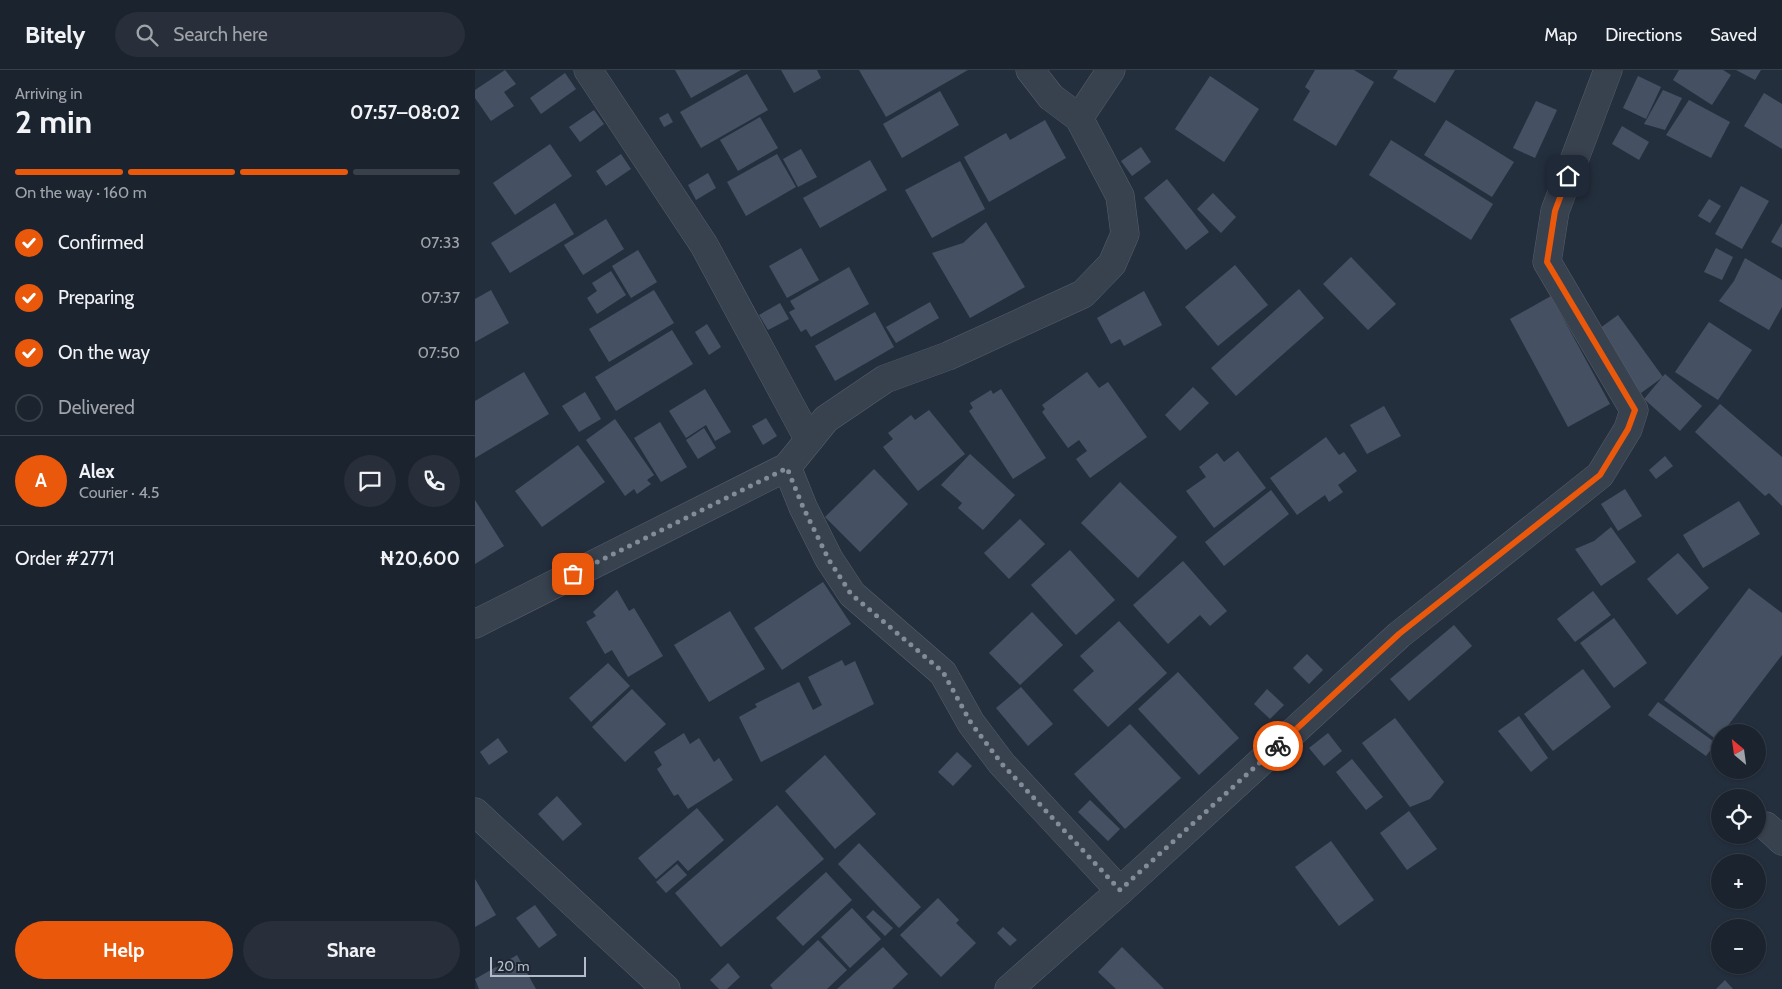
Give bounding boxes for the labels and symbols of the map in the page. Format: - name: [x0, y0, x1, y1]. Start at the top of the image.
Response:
- pin: [1547, 155, 1589, 197]
- pin: [552, 553, 594, 595]
- courier: [1253, 721, 1303, 771]
- north arrow: [1711, 724, 1766, 779]
- scale bar: [490, 954, 586, 977]

